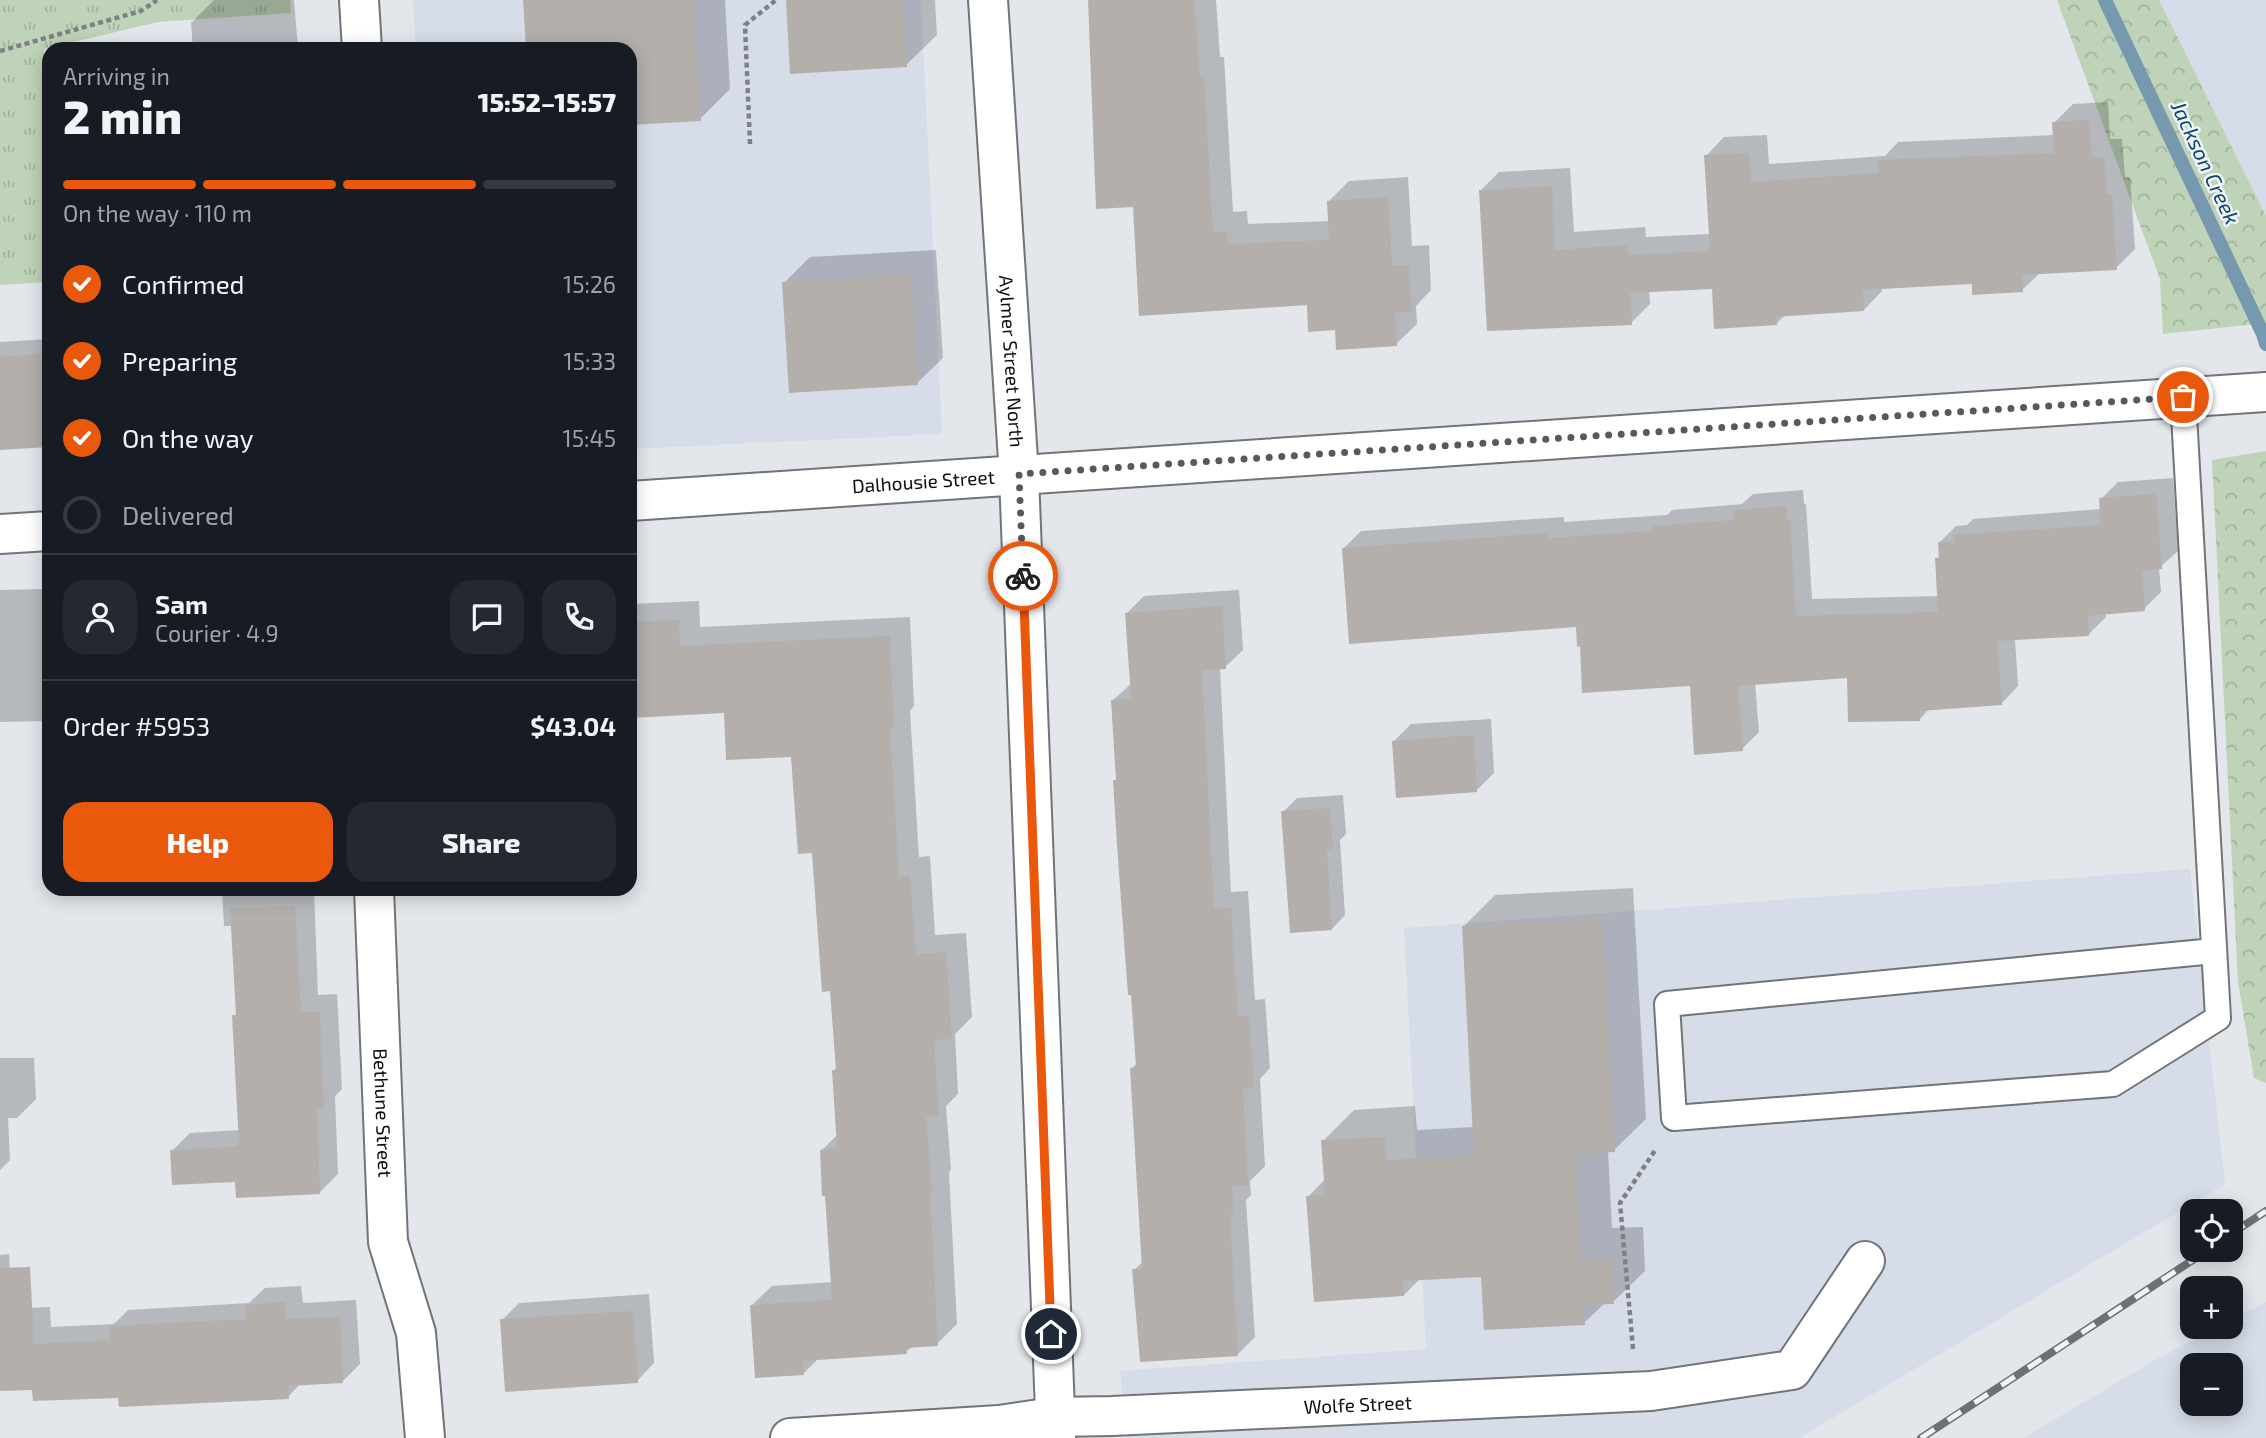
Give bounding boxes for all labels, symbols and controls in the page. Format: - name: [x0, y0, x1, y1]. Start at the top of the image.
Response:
- text: Arriving in: [63, 62, 170, 90]
- text: 15:52–15:57: [478, 86, 616, 117]
- text: 2 min: [63, 88, 182, 143]
- water label: Jackson Creek: [2166, 96, 2246, 228]
- text: On the way · 110 m: [63, 199, 252, 227]
- icon: check: [63, 265, 101, 303]
- text: Confirmed: [122, 268, 245, 299]
- text: 15:26: [563, 270, 616, 298]
- street label: Aylmer Street North: [995, 274, 1029, 448]
- icon: check: [63, 342, 101, 380]
- text: Preparing: [122, 345, 237, 376]
- text: 15:33: [564, 347, 616, 375]
- pin: [2153, 367, 2213, 427]
- icon: bag: [2164, 378, 2202, 416]
- icon: check: [63, 419, 101, 457]
- text: On the way: [122, 422, 253, 453]
- text: 15:45: [563, 424, 616, 452]
- street label: Dalhousie Street: [851, 465, 995, 497]
- text: Delivered: [122, 499, 234, 530]
- courier: [988, 541, 1058, 611]
- icon: bike: [1004, 557, 1042, 595]
- button: person: [63, 580, 137, 654]
- button: chat: [450, 580, 524, 654]
- button: phone: [542, 580, 616, 654]
- text: Sam: [155, 588, 208, 619]
- text: Courier · 4.9: [155, 619, 279, 647]
- text: Order #5953: [63, 710, 210, 741]
- text: $43.04: [530, 710, 616, 741]
- button: Help: [63, 802, 333, 882]
- button: Share: [347, 802, 616, 882]
- street label: Bethune Street: [369, 1048, 397, 1178]
- map controls: [2180, 1199, 2243, 1416]
- button: locate: [2180, 1199, 2243, 1262]
- button: +: [2180, 1276, 2243, 1339]
- pin: [1021, 1304, 1081, 1364]
- icon: home: [1032, 1315, 1070, 1353]
- button: −: [2180, 1353, 2243, 1416]
- street label: Wolfe Street: [1303, 1390, 1412, 1418]

